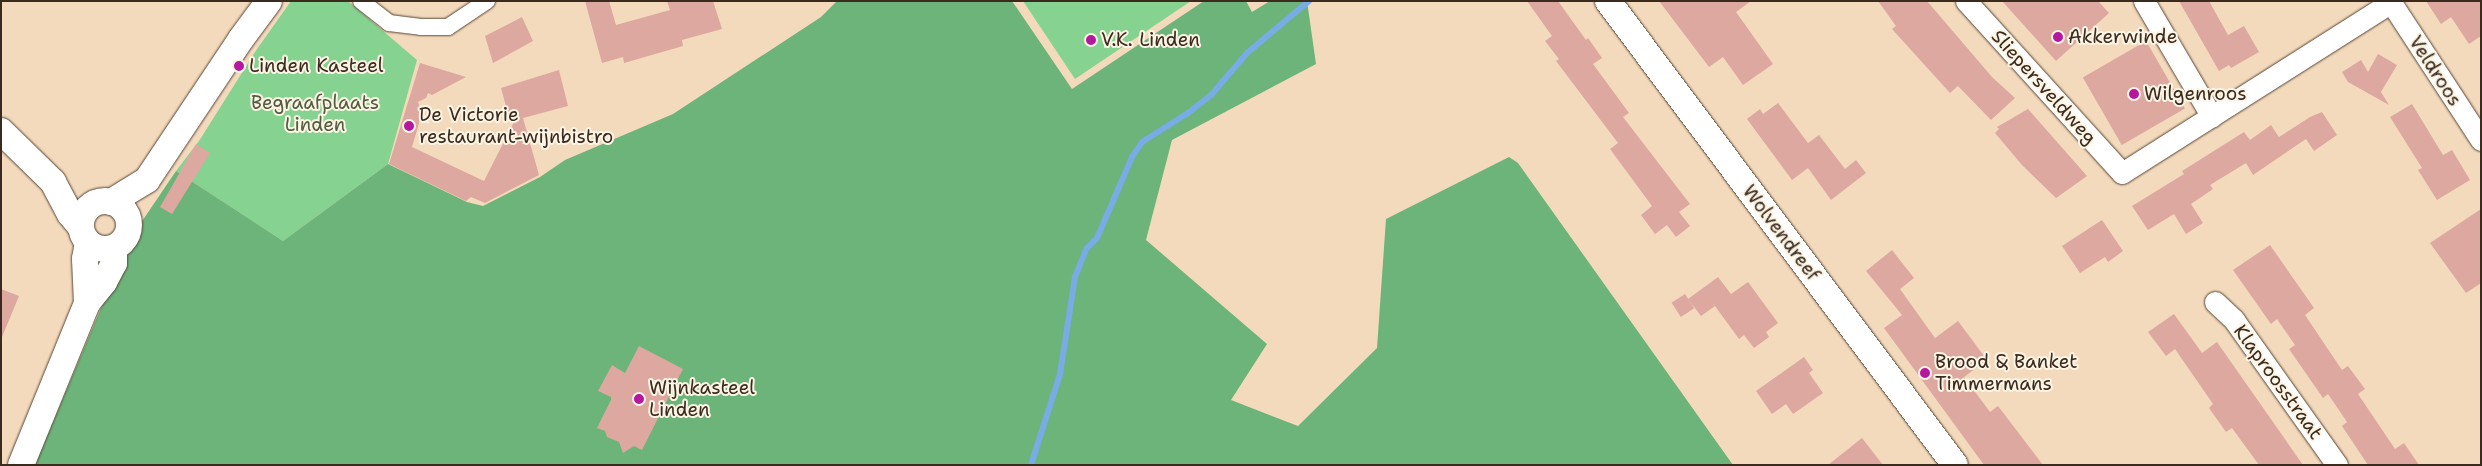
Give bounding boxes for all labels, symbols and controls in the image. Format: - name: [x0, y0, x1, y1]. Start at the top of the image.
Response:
- street label: Sliepersveldweg: [1987, 25, 2101, 149]
- place label: Akkerwinde: [2068, 26, 2177, 48]
- place label: V.K. Linden: [1101, 29, 1200, 51]
- marker: Akkerwinde: [2052, 31, 2064, 43]
- street label: Veldroos: [2404, 31, 2466, 111]
- marker: V.K. Linden: [1085, 34, 1097, 46]
- place label: Linden Kasteel: [249, 55, 384, 77]
- marker: Linden Kasteel: [233, 60, 245, 72]
- place label: Wilgenroos: [2144, 83, 2247, 105]
- marker: Wilgenroos: [2128, 88, 2140, 100]
- park label: Begraafplaats Linden: [251, 92, 379, 136]
- place label: De Victorie restaurant-wijnbistro: [419, 104, 613, 148]
- marker: De Victorie restaurant-wijnbistro: [403, 120, 415, 132]
- street label: Wolvendreef: [1738, 181, 1824, 285]
- street label: Klaproosstraat: [2229, 320, 2327, 444]
- place label: Brood & Banket Timmermans: [1935, 351, 2078, 395]
- marker: Brood & Banket Timmermans: [1919, 367, 1931, 379]
- place label: Wijnkasteel Linden: [649, 377, 755, 421]
- marker: Wijnkasteel Linden: [633, 393, 645, 405]

